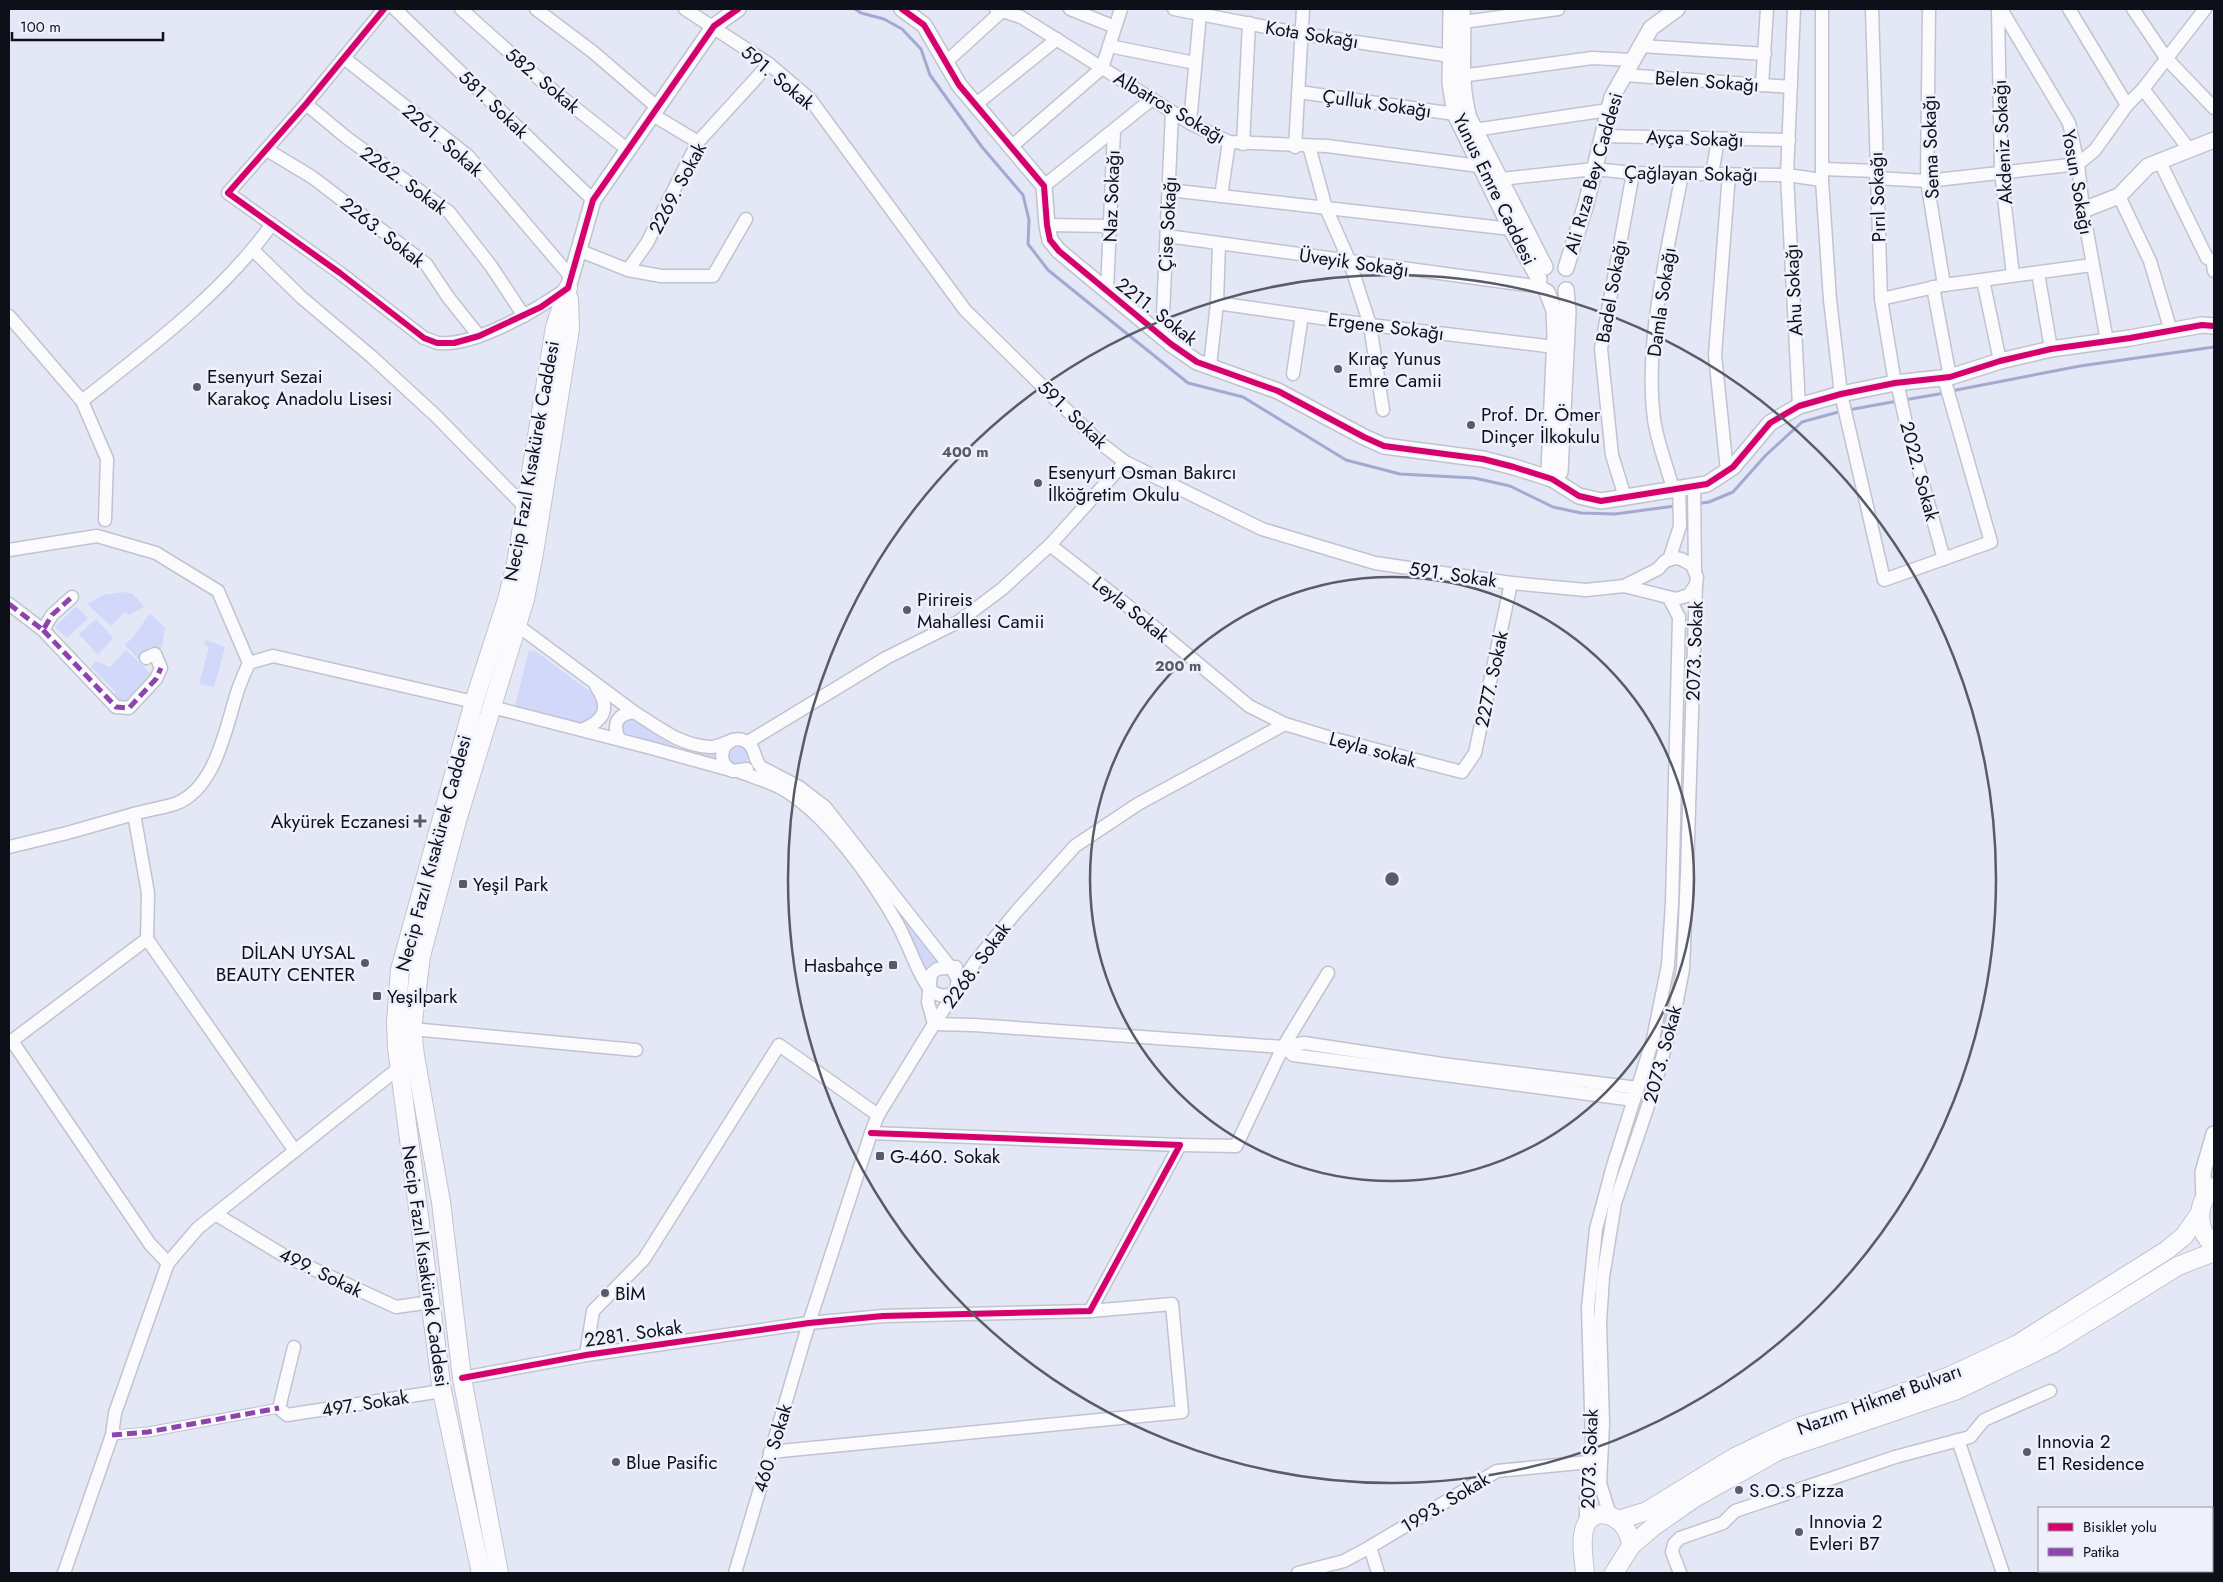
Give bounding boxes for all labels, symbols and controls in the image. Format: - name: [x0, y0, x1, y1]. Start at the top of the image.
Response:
- scale bar: [12, 10, 164, 42]
- street label: Kota Sokağı: [1263, 14, 1360, 55]
- text: 100 m: [20, 16, 61, 38]
- street label: 591. Sokak: [735, 39, 821, 116]
- street label: 582. Sokak: [500, 41, 586, 120]
- street label: 581. Sokak: [453, 64, 535, 145]
- street label: Albatros Sokağı: [1109, 64, 1231, 150]
- street label: Belen Sokağı: [1654, 64, 1760, 99]
- street label: Akdeniz Sokağı: [1986, 79, 2019, 205]
- street label: Çulluk Sokağı: [1321, 82, 1433, 125]
- street label: Ali Rıza Bey Caddesi: [1557, 89, 1629, 257]
- street label: Sema Sokağı: [1915, 95, 1946, 199]
- street label: 2261. Sokak: [396, 98, 489, 184]
- street label: Yunus Emre Caddesi: [1446, 109, 1543, 270]
- street label: Ayça Sokağı: [1646, 123, 1744, 154]
- street label: Yosun Sokağı: [2055, 127, 2100, 237]
- street label: 2269. Sokak: [642, 137, 713, 239]
- street label: 2262. Sokak: [355, 140, 453, 222]
- street label: Naz Sokağı: [1096, 149, 1127, 243]
- street label: Pırıl Sokağı: [1862, 151, 1893, 243]
- street label: Çağlayan Sokağı: [1624, 159, 1758, 188]
- street label: Çise Sokağı: [1152, 176, 1183, 272]
- street label: 2263. Sokak: [335, 191, 431, 274]
- street label: Badel Sokağı: [1589, 237, 1634, 345]
- street label: Üveyik Sokağı: [1297, 241, 1411, 284]
- street label: Ahu Sokağı: [1778, 243, 1809, 337]
- street label: Damla Sokağı: [1640, 246, 1683, 358]
- street label: 2211. Sokak: [1110, 271, 1204, 352]
- street label: Ergene Sokağı: [1326, 306, 1446, 347]
- street label: Necip Fazıl Kısakürek Caddesi: [497, 339, 566, 584]
- place label: Kıraç Yunus Emre Camii: [1348, 345, 1442, 394]
- place label: Esenyurt Sezai Karakoç Anadolu Lisesi: [207, 363, 392, 412]
- marker: Kıraç Yunus Emre Camii: [1332, 363, 1344, 375]
- street label: 591. Sokak: [1032, 374, 1114, 455]
- marker: Esenyurt Sezai Karakoç Anadolu Lisesi: [191, 381, 203, 393]
- place label: Prof. Dr. Ömer Dinçer İlkokulu: [1481, 401, 1601, 450]
- street label: 2022. Sokak: [1893, 418, 1946, 524]
- marker: Prof. Dr. Ömer Dinçer İlkokulu: [1465, 419, 1477, 431]
- text: 400 m: [941, 441, 989, 463]
- place label: Esenyurt Osman Bakırcı İlköğretim Okulu: [1048, 459, 1236, 508]
- marker: Esenyurt Osman Bakırcı İlköğretim Okulu: [1032, 477, 1044, 489]
- street label: 591. Sokak: [1407, 555, 1499, 594]
- street label: Leyla Sokak: [1086, 570, 1176, 649]
- place label: Pirireis Mahallesi Camii: [917, 586, 1044, 635]
- street label: 2073. Sokak: [1679, 600, 1710, 702]
- marker: Pirireis Mahallesi Camii: [901, 604, 913, 616]
- street label: 2277. Sokak: [1468, 628, 1515, 730]
- text: 200 m: [1155, 655, 1201, 677]
- street label: Leyla sokak: [1326, 725, 1420, 774]
- street label: Necip Fazıl Kısakürek Caddesi: [389, 732, 478, 974]
- place label: Akyürek Eczanesi: [271, 808, 410, 835]
- marker: Akyürek Eczanesi: [414, 815, 426, 827]
- centre of rings: [1383, 870, 1401, 888]
- place label: Yeşil Park: [473, 871, 549, 898]
- marker: Yeşil Park: [457, 878, 469, 890]
- street label: 2268. Sokak: [936, 916, 1017, 1014]
- place label: DİLAN UYSAL BEAUTY CENTER: [216, 939, 355, 988]
- place label: Hasbahçe: [804, 952, 883, 979]
- marker: DİLAN UYSAL BEAUTY CENTER: [359, 957, 371, 969]
- marker: Hasbahçe: [887, 959, 899, 971]
- place label: Yeşilpark: [387, 983, 458, 1010]
- marker: Yeşilpark: [371, 990, 383, 1002]
- street label: 2073. Sokak: [1636, 1002, 1689, 1106]
- street label: Necip Fazıl Kısakürek Caddesi: [395, 1143, 456, 1389]
- place label: G-460. Sokak: [890, 1143, 1001, 1170]
- marker: G-460. Sokak: [874, 1150, 886, 1162]
- street label: 499. Sokak: [275, 1241, 368, 1305]
- place label: BİM: [615, 1280, 646, 1307]
- marker: BİM: [599, 1287, 611, 1299]
- street label: 2281. Sokak: [582, 1313, 684, 1354]
- street label: Nazım Hikmet Bulvarı: [1793, 1357, 1965, 1442]
- street label: 497. Sokak: [320, 1383, 411, 1424]
- street label: 460. Sokak: [746, 1400, 799, 1496]
- street label: 2073. Sokak: [1574, 1408, 1605, 1510]
- place label: Innovia 2 E1 Residence: [2037, 1428, 2144, 1477]
- marker: Innovia 2 E1 Residence: [2021, 1446, 2033, 1458]
- place label: Blue Pasific: [626, 1449, 717, 1476]
- marker: Blue Pasific: [610, 1456, 622, 1468]
- street label: 1993. Sokak: [1396, 1465, 1495, 1539]
- place label: S.O.S Pizza: [1749, 1477, 1844, 1504]
- marker: S.O.S Pizza: [1733, 1484, 1745, 1496]
- legend: [2038, 1507, 2213, 1572]
- place label: Innovia 2 Evleri B7: [1809, 1508, 1883, 1557]
- text: Bisiklet yolu: [2083, 1516, 2157, 1538]
- marker: Innovia 2 Evleri B7: [1793, 1526, 1805, 1538]
- text: Patika: [2083, 1541, 2119, 1563]

